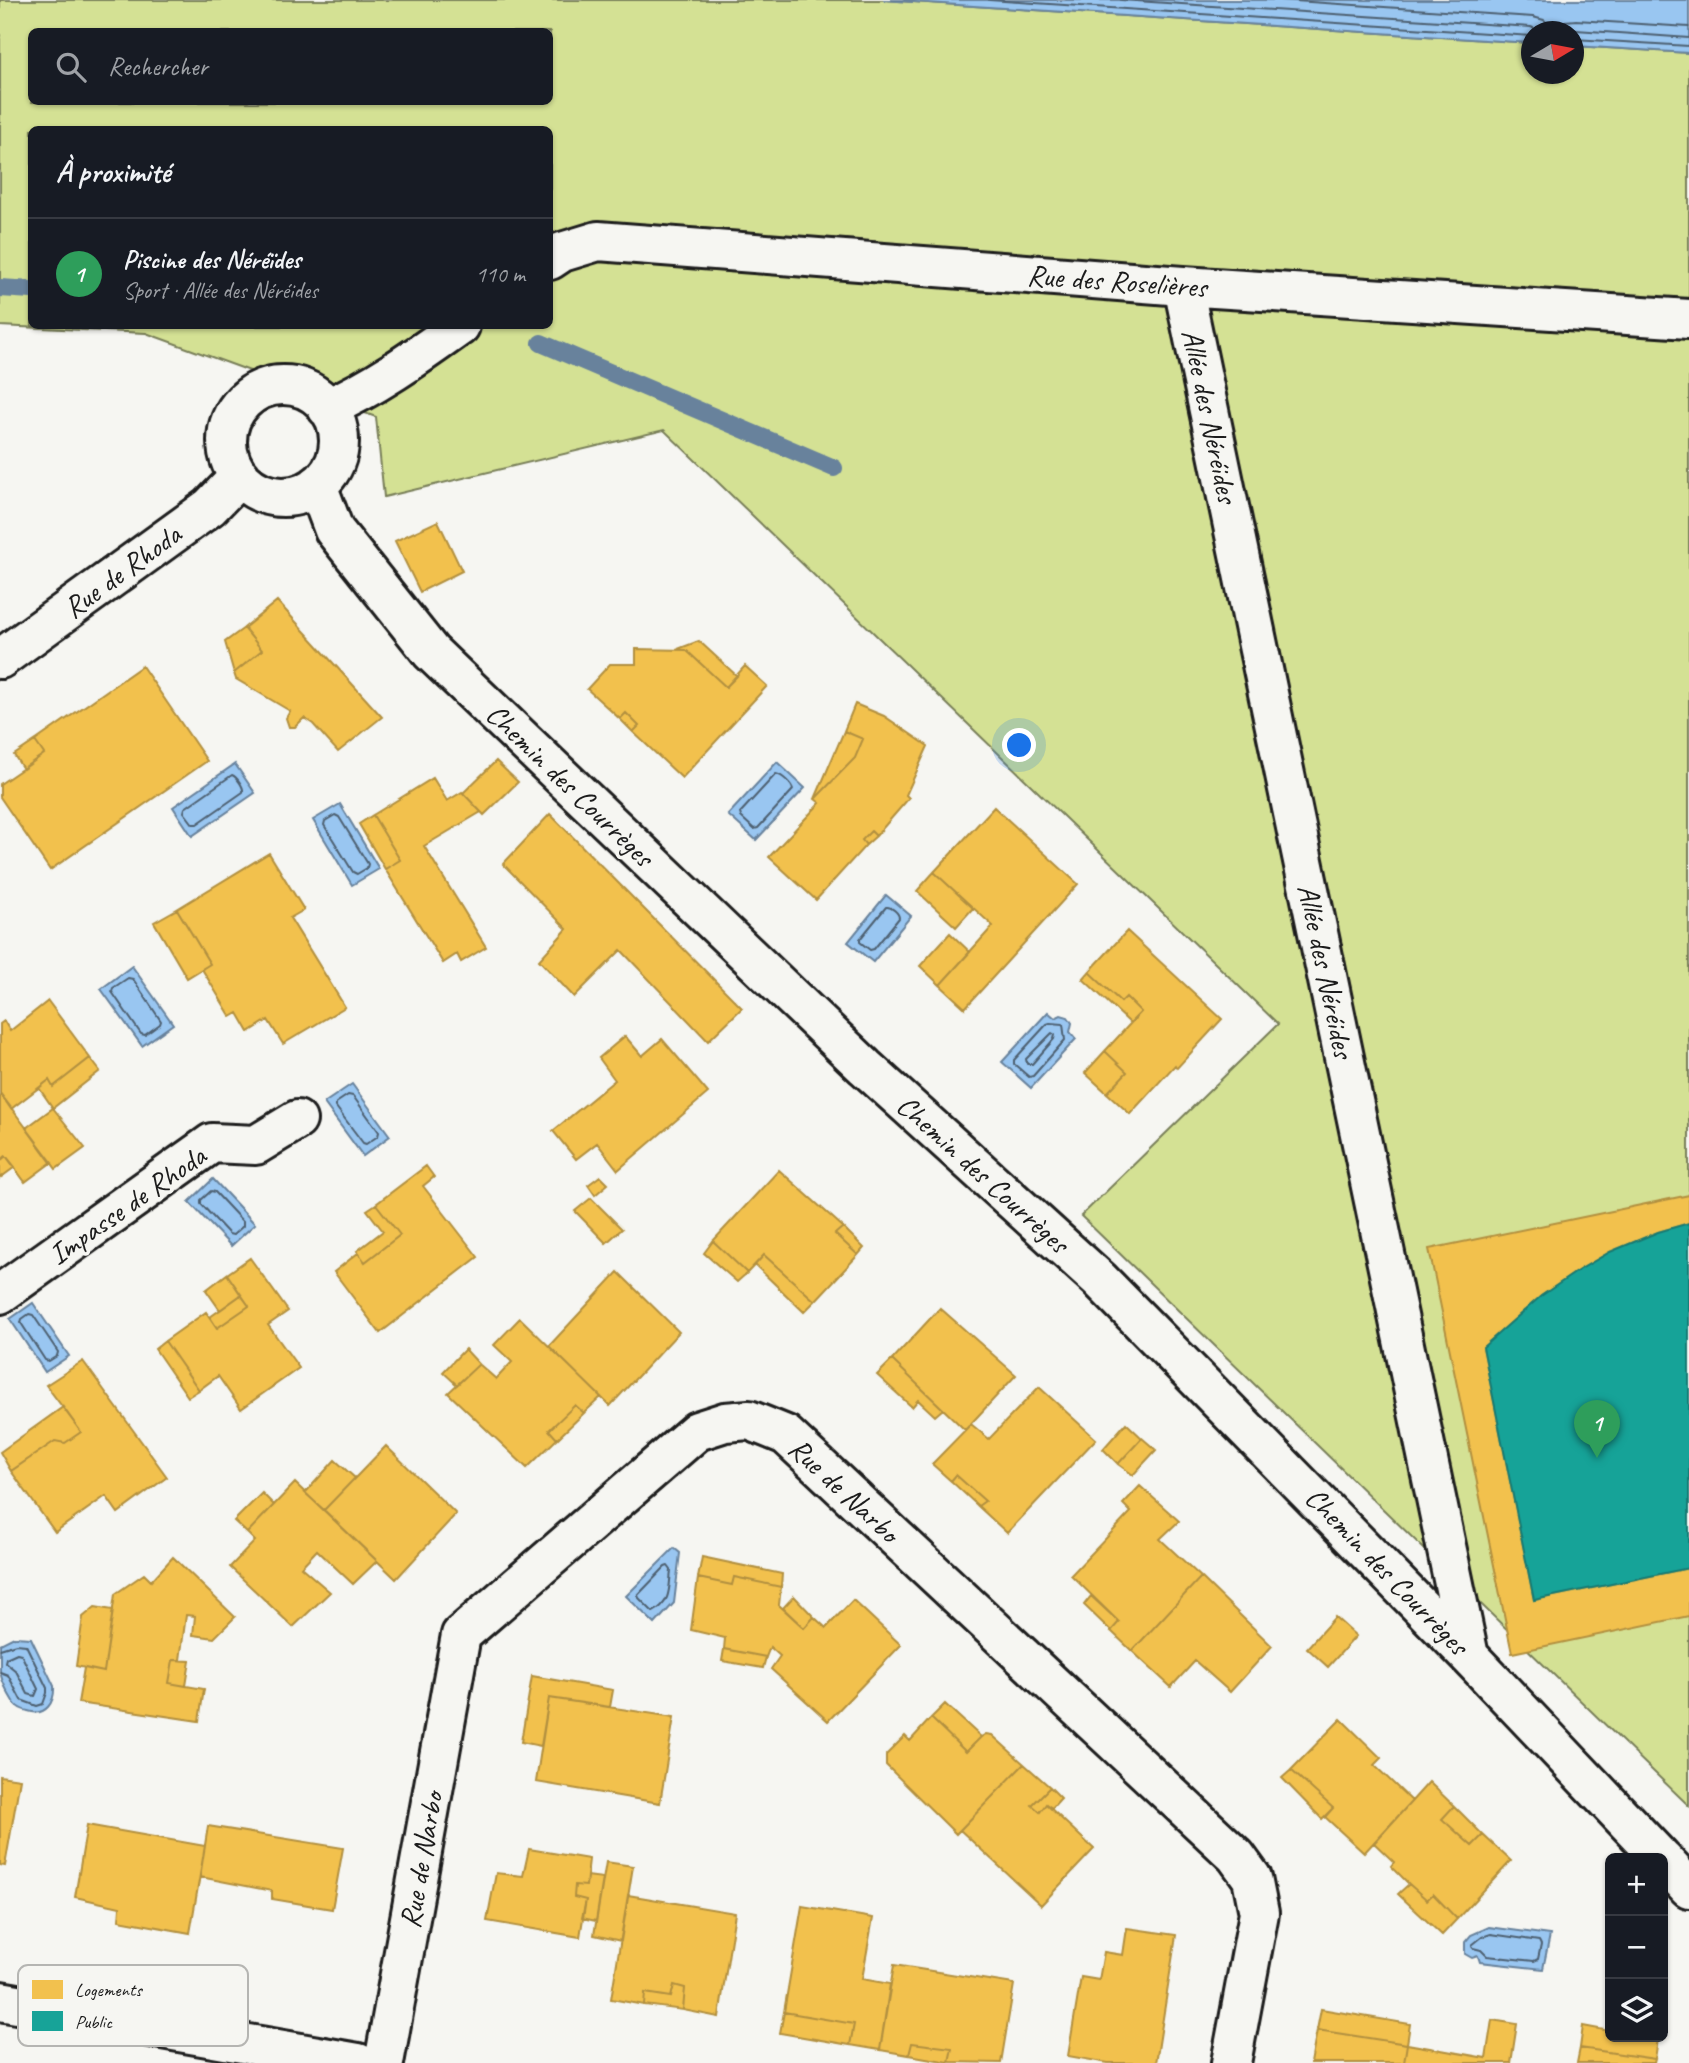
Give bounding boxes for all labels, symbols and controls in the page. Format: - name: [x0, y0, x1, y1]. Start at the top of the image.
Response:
- north arrow: [1521, 21, 1584, 84]
- search box: [28, 28, 553, 105]
- icon: search: [52, 48, 90, 86]
- text: Rechercher: [108, 50, 208, 83]
- text: À proximité: [56, 153, 170, 191]
- text: Piscine des Néréïdes: [123, 243, 301, 276]
- street label: Rue des Roselières: [1026, 256, 1211, 306]
- text: 1: [74, 260, 84, 289]
- text: 110 m: [476, 260, 525, 289]
- text: Sport · Allée des Néréides: [123, 276, 318, 305]
- street label: Allée des Néréides: [1173, 326, 1248, 509]
- street label: Rue de Rhoda: [56, 514, 190, 626]
- street label: Chemin des Courrèges: [478, 695, 664, 877]
- your location: [1002, 728, 1036, 762]
- street label: Allée des Néréides: [1289, 881, 1364, 1064]
- street label: Chemin des Courrèges: [889, 1086, 1079, 1263]
- street label: Impasse de Rhoda: [41, 1136, 215, 1273]
- pin: 1: [1574, 1400, 1620, 1458]
- street label: Rue de Narbo: [781, 1429, 910, 1553]
- street label: Chemin des Courrèges: [1297, 1479, 1479, 1665]
- street label: Rue de Narbo: [390, 1786, 452, 1931]
- map controls: [1605, 1853, 1668, 2042]
- button: +: [1605, 1853, 1668, 1916]
- button: −: [1605, 1916, 1668, 1979]
- legend: [18, 1965, 248, 2046]
- text: Logements: [75, 1978, 143, 2002]
- button: layers: [1605, 1979, 1668, 2042]
- text: Public: [75, 2010, 113, 2034]

